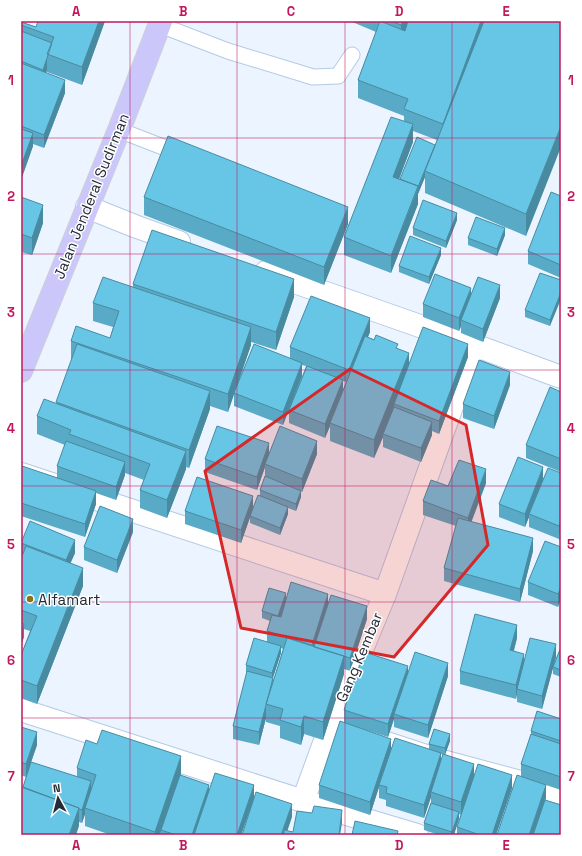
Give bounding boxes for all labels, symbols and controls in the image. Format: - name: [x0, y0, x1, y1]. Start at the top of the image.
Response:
- text: A: [72, 3, 81, 20]
- text: B: [179, 3, 188, 20]
- text: C: [287, 3, 295, 20]
- text: D: [395, 3, 404, 20]
- text: E: [502, 3, 510, 20]
- text: 1: [8, 72, 14, 89]
- text: 1: [568, 72, 574, 89]
- street label: Jalan Jenderal Sudirman: [49, 110, 133, 282]
- text: 2: [7, 188, 15, 205]
- text: 2: [567, 188, 575, 205]
- text: 3: [7, 304, 15, 321]
- text: 3: [567, 304, 575, 321]
- text: 4: [7, 420, 15, 437]
- text: 4: [567, 420, 575, 437]
- text: 5: [7, 536, 15, 553]
- text: 5: [567, 536, 575, 553]
- place label: Alfamart: [38, 590, 100, 609]
- marker: Alfamart: [25, 594, 35, 604]
- street label: Gang Kembar: [332, 609, 387, 705]
- text: 6: [7, 652, 15, 669]
- text: 6: [567, 652, 575, 669]
- text: 7: [7, 768, 15, 785]
- text: 7: [567, 768, 575, 785]
- north arrow: [38, 778, 78, 818]
- text: N: [52, 781, 61, 795]
- text: A: [72, 837, 81, 854]
- text: B: [179, 837, 188, 854]
- text: C: [287, 837, 295, 854]
- text: D: [395, 837, 404, 854]
- text: E: [502, 837, 510, 854]

